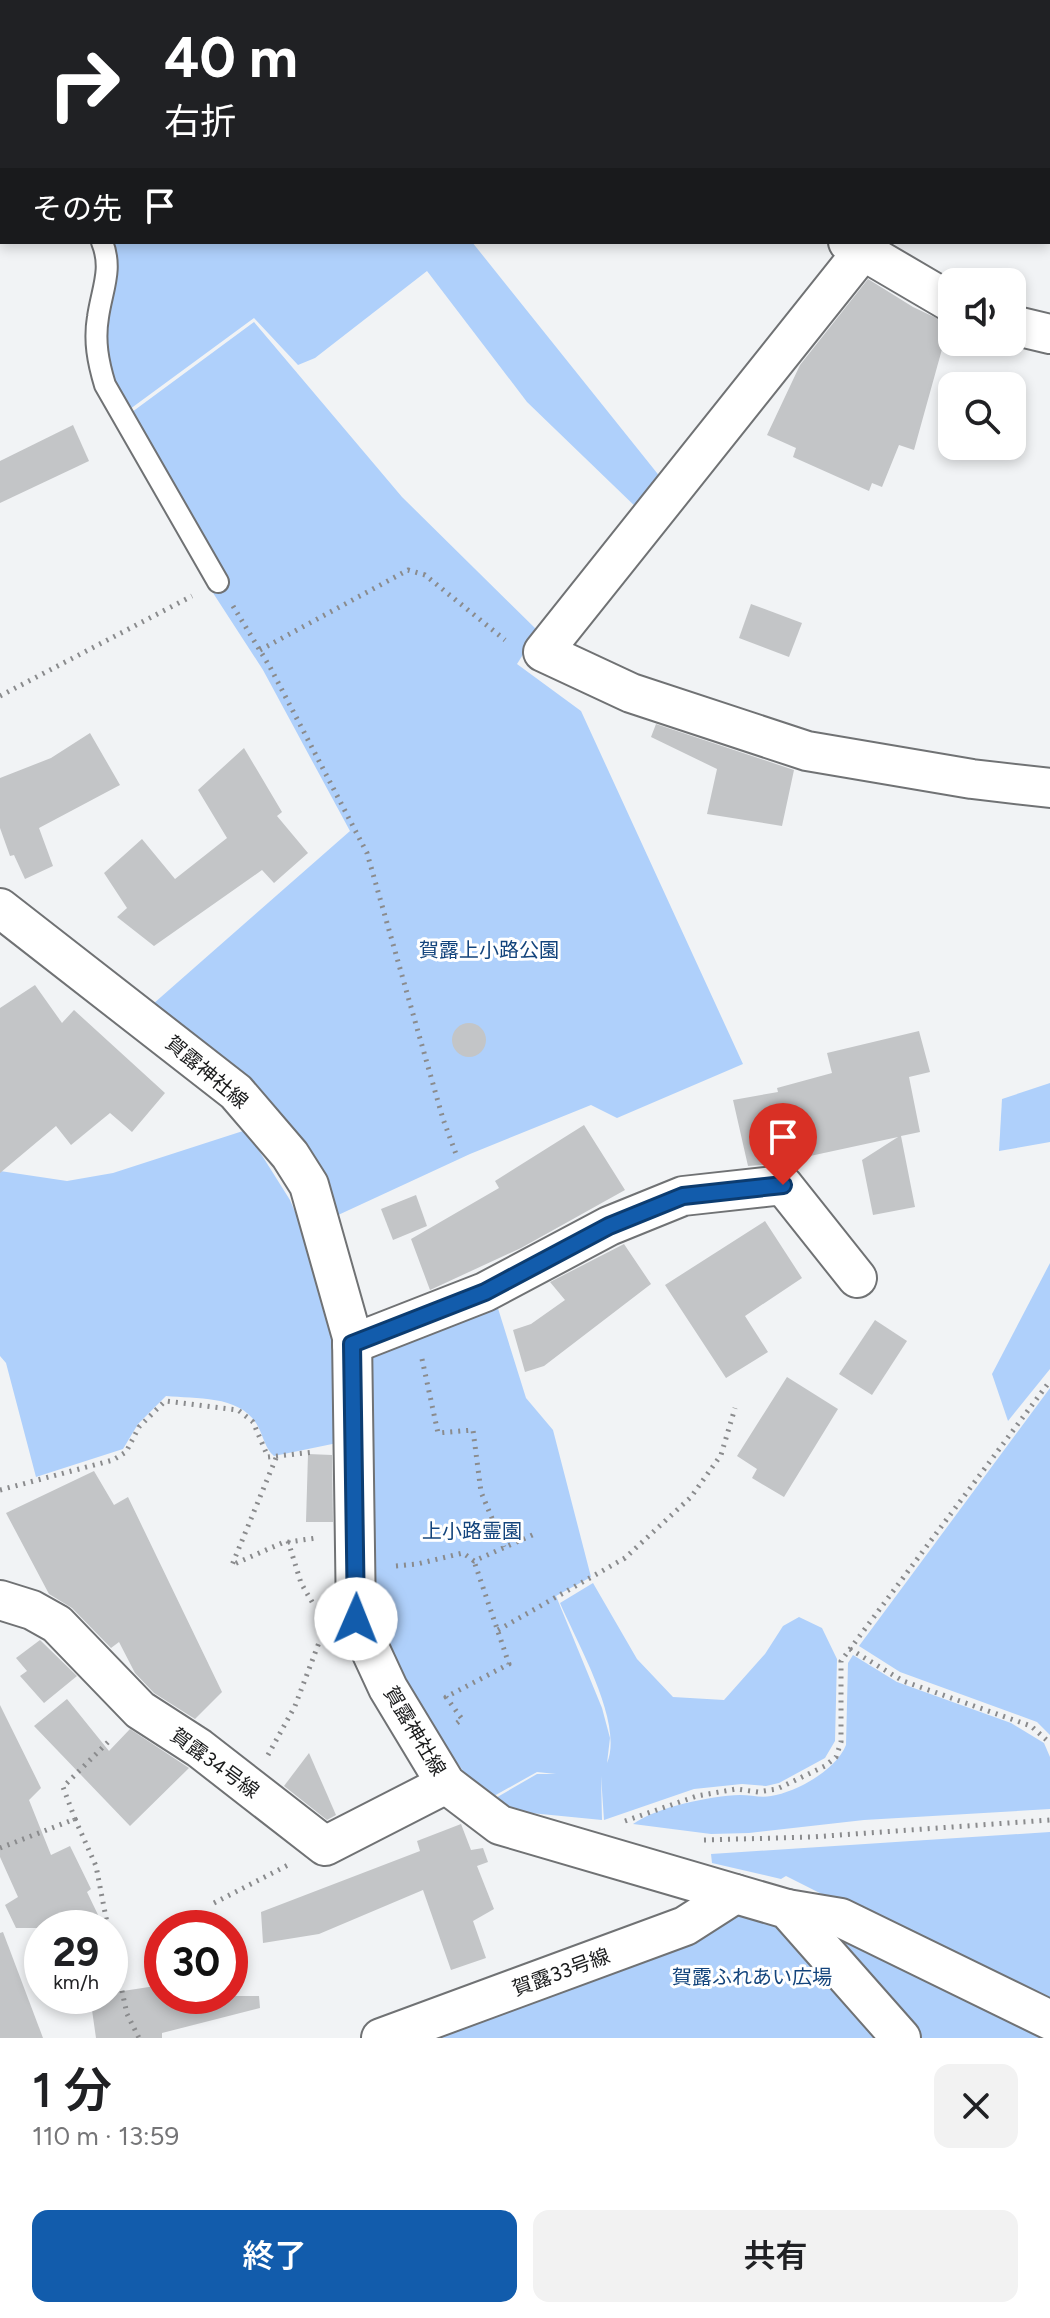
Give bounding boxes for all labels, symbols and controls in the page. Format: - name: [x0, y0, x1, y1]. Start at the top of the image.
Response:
- text: 40 m: [164, 24, 298, 91]
- icon: right: [32, 32, 136, 136]
- text: 右折: [164, 100, 236, 143]
- icon: arrive: [138, 184, 182, 228]
- text: その先: [32, 190, 122, 227]
- map controls: [938, 268, 1026, 460]
- button: sound: [938, 268, 1026, 356]
- button: search: [938, 372, 1026, 460]
- park label: 賀露上小路公園: [419, 938, 559, 962]
- street label: 賀露神社線: [161, 1031, 253, 1113]
- pin: [749, 1103, 817, 1185]
- icon: arrive: [761, 1115, 805, 1159]
- park label: 上小路霊園: [422, 1519, 522, 1543]
- position arrow: [314, 1577, 398, 1661]
- street label: 賀露神社線: [379, 1682, 451, 1780]
- street label: 賀露34号線: [166, 1723, 264, 1803]
- speed limit sign: 30: [144, 1910, 248, 2014]
- text: 29: [53, 1928, 99, 1976]
- street label: 賀露33号線: [509, 1943, 613, 2001]
- park label: 賀露ふれあい広場: [672, 1965, 832, 1989]
- text: km/h: [53, 1970, 99, 1994]
- text: 1 分: [32, 2061, 112, 2119]
- button: close: [934, 2064, 1018, 2148]
- text: 110 m · 13:59: [32, 2120, 179, 2152]
- button: 終了: [32, 2210, 517, 2302]
- button: 共有: [533, 2210, 1018, 2302]

